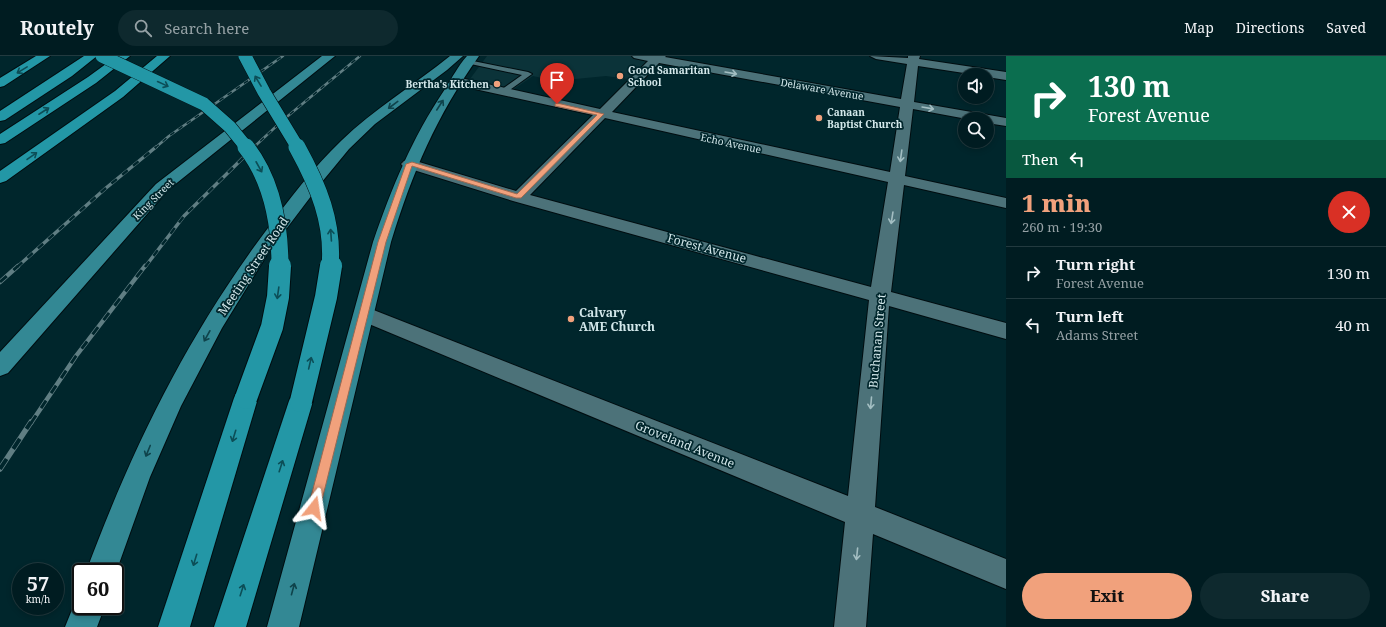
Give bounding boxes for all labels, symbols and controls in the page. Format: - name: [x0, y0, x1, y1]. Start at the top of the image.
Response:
- search box: [118, 10, 398, 46]
- text: Routely: [20, 15, 94, 41]
- icon: search: [132, 17, 154, 39]
- text: Search here: [164, 18, 249, 38]
- text: Map: [1184, 18, 1214, 37]
- text: Directions: [1236, 18, 1304, 37]
- text: Saved: [1326, 18, 1366, 37]
- pin: [540, 63, 574, 104]
- place label: Good Samaritan School: [628, 63, 711, 89]
- one-way arrow: [16, 66, 28, 74]
- text: 130 m: [1088, 67, 1170, 105]
- map controls: [958, 68, 994, 148]
- button: sound: [958, 68, 994, 104]
- icon: arrive: [546, 69, 568, 91]
- one-way arrow: [725, 69, 738, 77]
- marker: Good Samaritan School: [615, 71, 625, 81]
- icon: right: [1022, 72, 1074, 124]
- street label: Delaware Avenue: [779, 75, 865, 103]
- one-way arrow: [254, 76, 262, 87]
- place label: Bertha's Kitchen: [405, 77, 489, 91]
- marker: Bertha's Kitchen: [492, 79, 502, 89]
- one-way arrow: [157, 81, 169, 88]
- one-way arrow: [436, 100, 444, 111]
- one-way arrow: [387, 101, 398, 110]
- text: Forest Avenue: [1088, 103, 1210, 127]
- place label: Canaan Baptist Church: [827, 105, 903, 131]
- one-way arrow: [921, 105, 934, 113]
- one-way arrow: [39, 107, 50, 115]
- button: search: [958, 112, 994, 148]
- marker: Canaan Baptist Church: [814, 113, 824, 123]
- street label: Echo Avenue: [699, 130, 763, 156]
- icon: left: [1066, 148, 1088, 170]
- one-way arrow: [897, 149, 905, 162]
- text: Then: [1022, 149, 1058, 169]
- one-way arrow: [26, 151, 37, 160]
- one-way arrow: [256, 161, 263, 173]
- street label: King Street: [129, 175, 177, 223]
- text: 1 min: [1022, 186, 1091, 219]
- button: close: [1328, 191, 1370, 233]
- one-way arrow: [888, 211, 896, 224]
- street label: Meeting Street Road: [214, 213, 293, 318]
- text: 260 m · 19:30: [1022, 218, 1102, 236]
- one-way arrow: [327, 229, 334, 242]
- street label: Forest Avenue: [666, 229, 748, 267]
- text: Turn right: [1056, 254, 1135, 274]
- icon: right: [1022, 262, 1044, 284]
- text: 130 m: [1327, 263, 1370, 283]
- text: Forest Avenue: [1056, 274, 1144, 292]
- one-way arrow: [274, 286, 282, 299]
- street label: Buchanan Street: [864, 293, 890, 389]
- place label: Calvary AME Church: [579, 304, 655, 335]
- text: Turn left: [1056, 306, 1124, 326]
- marker: Calvary AME Church: [566, 314, 576, 324]
- icon: left: [1022, 314, 1044, 336]
- text: 40 m: [1335, 315, 1370, 335]
- text: Adams Street: [1056, 326, 1138, 344]
- one-way arrow: [203, 330, 210, 342]
- one-way arrow: [307, 357, 315, 370]
- one-way arrow: [867, 396, 875, 409]
- street label: Groveland Avenue: [633, 416, 737, 472]
- one-way arrow: [230, 429, 237, 442]
- one-way arrow: [143, 445, 151, 457]
- one-way arrow: [278, 460, 285, 473]
- position arrow: [293, 487, 335, 529]
- one-way arrow: [854, 547, 861, 560]
- one-way arrow: [191, 553, 198, 566]
- speed limit sign: 60: [72, 563, 124, 615]
- text: 57: [27, 570, 49, 597]
- button: Exit: [1022, 573, 1192, 619]
- button: Share: [1200, 573, 1370, 619]
- one-way arrow: [289, 583, 297, 596]
- one-way arrow: [238, 584, 246, 596]
- text: km/h: [26, 592, 50, 606]

